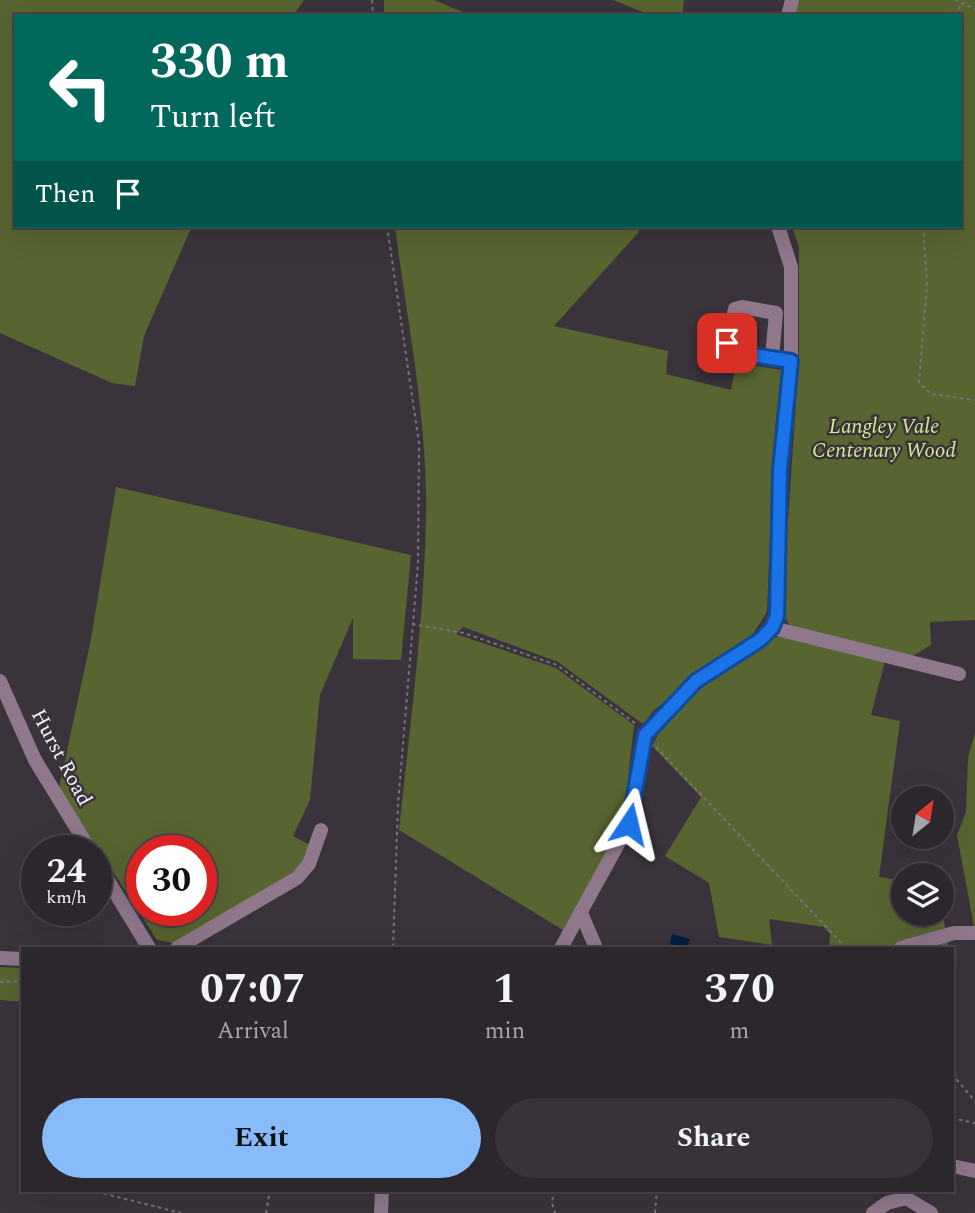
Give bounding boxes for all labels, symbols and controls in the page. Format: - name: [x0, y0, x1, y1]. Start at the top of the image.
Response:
- text: 330 m: [150, 25, 289, 100]
- icon: left: [35, 42, 126, 133]
- text: Turn left: [150, 93, 276, 142]
- text: Then: [35, 174, 95, 214]
- icon: arrive: [109, 175, 147, 213]
- pin: [697, 313, 757, 373]
- icon: arrive: [708, 324, 746, 362]
- park label: Langley Vale Centenary Wood: [812, 411, 956, 467]
- street label: Hurst Road: [22, 703, 100, 812]
- north arrow: [891, 786, 954, 849]
- map controls: [891, 786, 954, 926]
- position arrow: [592, 787, 666, 861]
- speed limit sign: 30: [126, 835, 217, 926]
- text: 24: [47, 845, 86, 898]
- button: layers: [891, 863, 954, 926]
- text: km/h: [46, 884, 87, 911]
- text: 07:07: [200, 958, 306, 1021]
- text: 1: [493, 958, 517, 1021]
- text: 370: [704, 958, 775, 1021]
- text: Arrival: [217, 1014, 289, 1049]
- text: min: [485, 1014, 525, 1049]
- text: m: [730, 1014, 749, 1049]
- button: Exit: [42, 1098, 481, 1178]
- button: Share: [495, 1098, 933, 1178]

